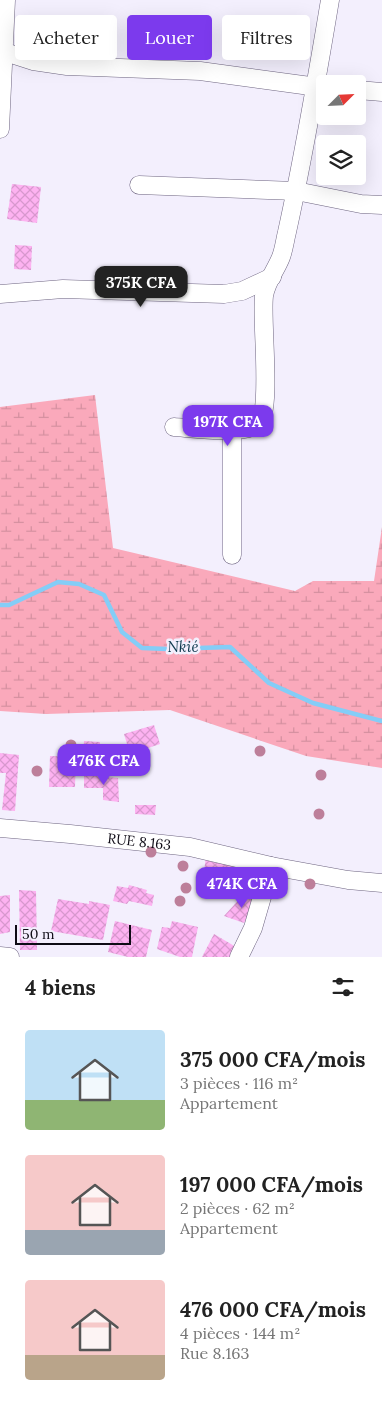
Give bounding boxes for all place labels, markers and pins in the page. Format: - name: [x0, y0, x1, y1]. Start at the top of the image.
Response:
- pin: 375K CFA: [89, 266, 193, 308]
- pin: 197K CFA: [176, 404, 280, 447]
- pin: 476K CFA: [52, 744, 156, 786]
- pin: 474K CFA: [190, 866, 294, 909]

